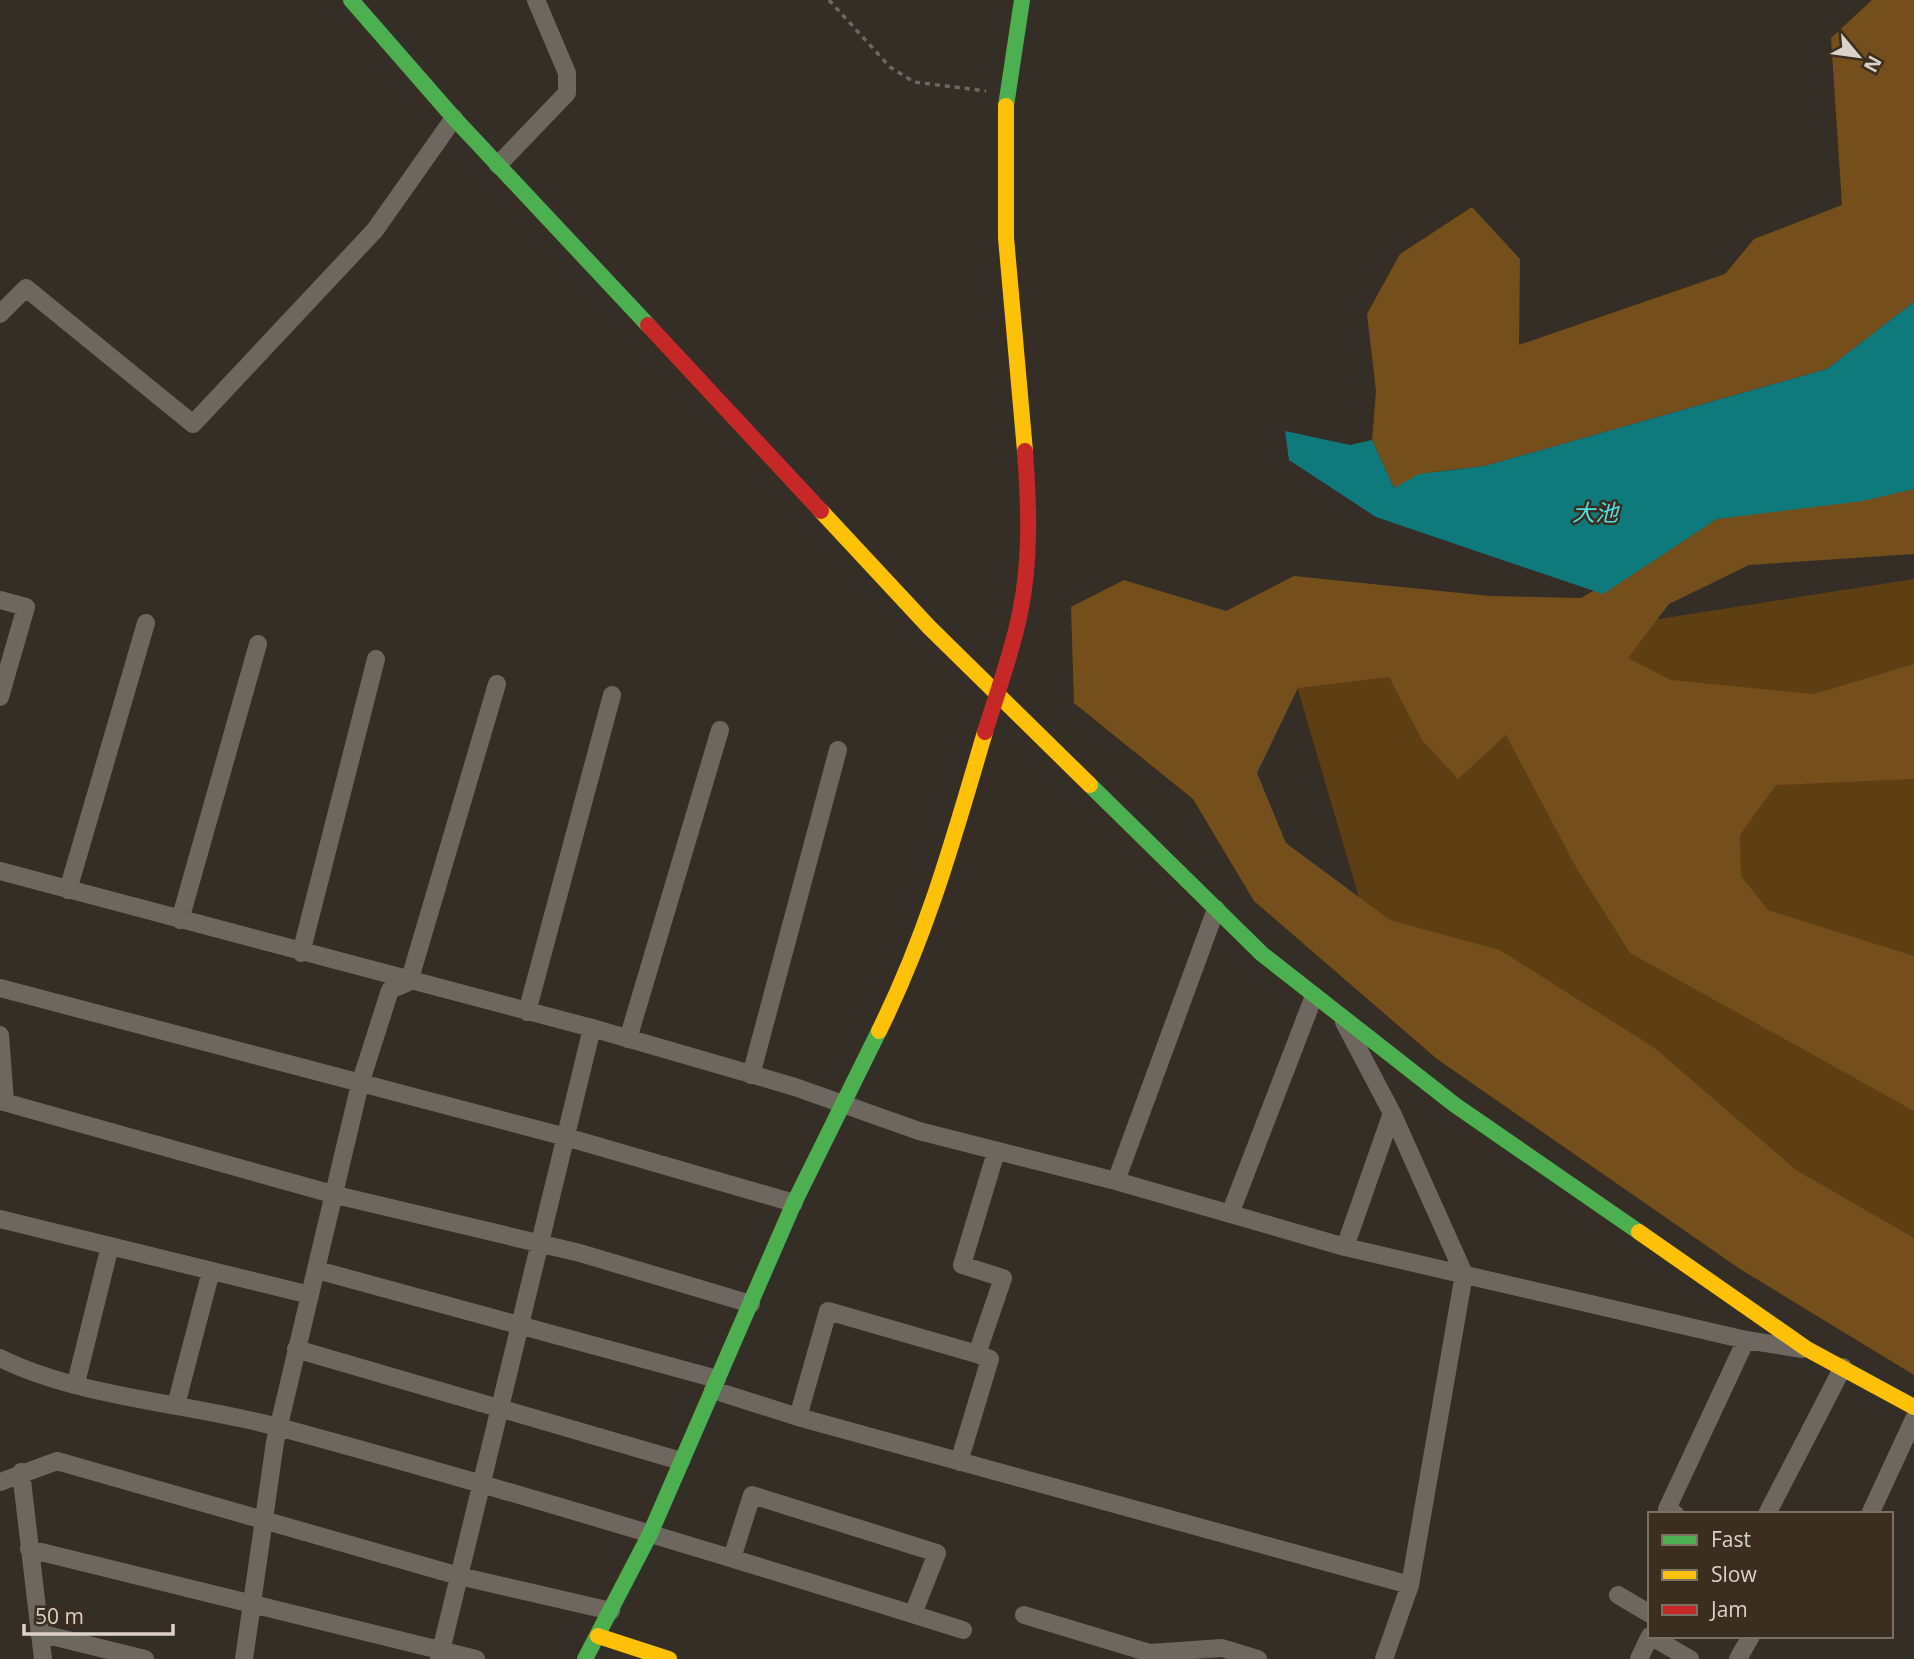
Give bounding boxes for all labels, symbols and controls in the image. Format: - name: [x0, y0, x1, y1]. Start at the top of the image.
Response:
- north arrow: [1823, 21, 1893, 91]
- text: N: [1858, 51, 1888, 77]
- water label: 大池: [1572, 496, 1620, 528]
- legend: [1648, 1512, 1893, 1638]
- text: Fast: [1711, 1525, 1751, 1553]
- text: Slow: [1711, 1560, 1757, 1588]
- scale bar: [24, 1592, 173, 1636]
- text: Jam: [1709, 1595, 1748, 1623]
- text: 50 m: [35, 1602, 84, 1630]

